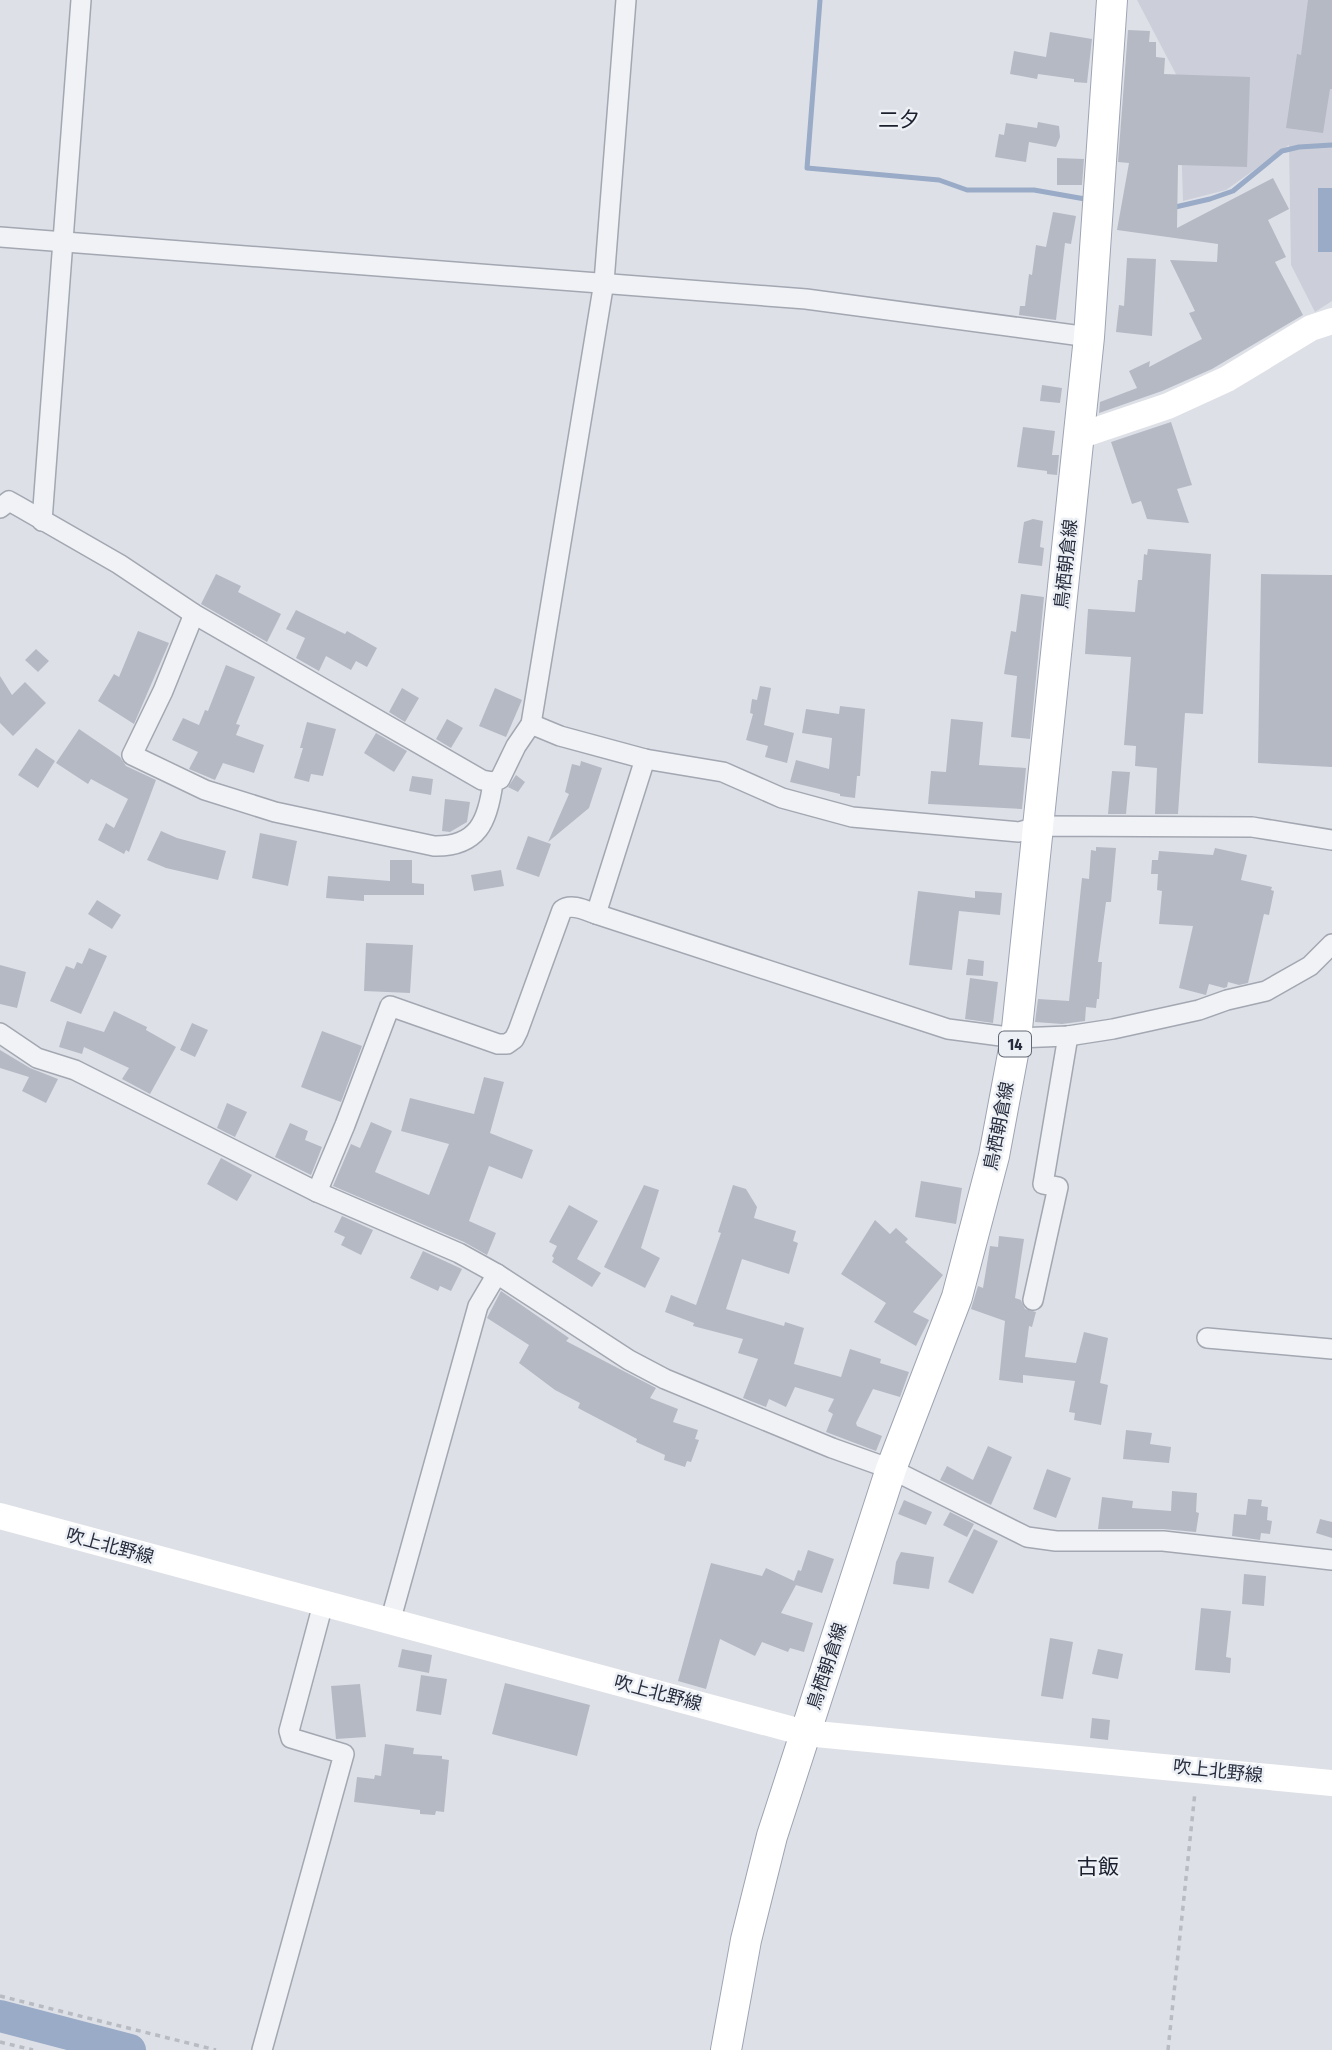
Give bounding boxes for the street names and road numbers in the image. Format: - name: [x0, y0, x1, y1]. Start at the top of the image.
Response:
- street label: 鳥栖朝倉線: [1050, 518, 1082, 610]
- road number: 14: [999, 1032, 1031, 1056]
- street label: 鳥栖朝倉線: [980, 1080, 1018, 1172]
- street label: 吹上北野線: [64, 1524, 156, 1568]
- street label: 鳥栖朝倉線: [803, 1620, 851, 1712]
- street label: 吹上北野線: [612, 1671, 704, 1715]
- street label: 吹上北野線: [1172, 1755, 1264, 1787]

